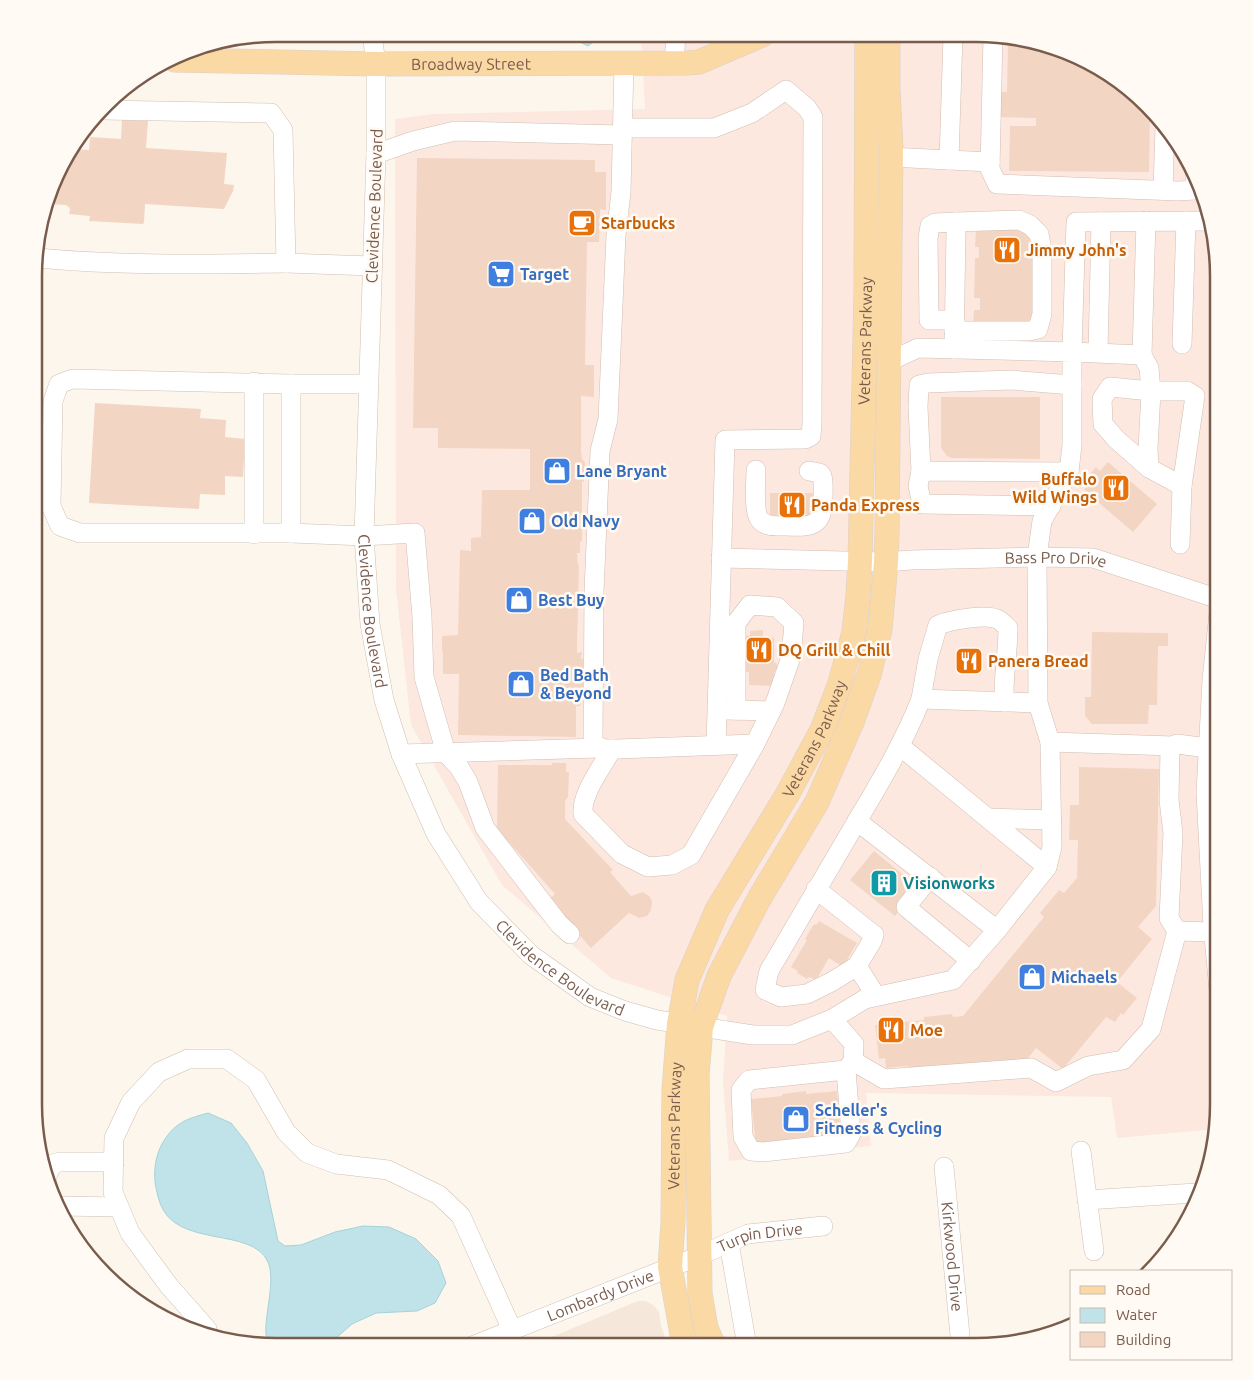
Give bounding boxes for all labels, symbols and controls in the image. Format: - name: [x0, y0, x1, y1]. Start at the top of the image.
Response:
- street label: Broadway Street: [411, 54, 532, 73]
- street label: Clevidence Boulevard: [362, 128, 386, 284]
- cafe icon: Starbucks: [567, 208, 597, 238]
- place label: Starbucks: [601, 214, 675, 232]
- restaurant icon: Jimmy John's: [992, 235, 1022, 265]
- place label: Jimmy John's: [1026, 241, 1127, 259]
- supermarket icon: Target: [486, 259, 516, 289]
- place label: Target: [520, 265, 569, 283]
- street label: Veterans Parkway: [854, 277, 875, 405]
- shop icon: Lane Bryant: [542, 456, 572, 486]
- place label: Lane Bryant: [576, 462, 667, 480]
- place label: Buffalo Wild Wings: [1012, 470, 1097, 506]
- restaurant icon: Buffalo Wild Wings: [1101, 473, 1131, 503]
- restaurant icon: Panda Express: [777, 490, 807, 520]
- place label: Panda Express: [811, 496, 920, 514]
- shop icon: Old Navy: [517, 506, 547, 536]
- place label: Old Navy: [551, 512, 620, 530]
- street label: Clevidence Boulevard: [355, 533, 391, 689]
- street label: Bass Pro Drive: [1004, 548, 1109, 571]
- shop icon: Best Buy: [504, 585, 534, 615]
- place label: Best Buy: [538, 591, 605, 609]
- restaurant icon: DQ Grill & Chill: [744, 635, 774, 665]
- place label: DQ Grill & Chill: [778, 641, 890, 659]
- restaurant icon: Panera Bread: [954, 646, 984, 676]
- place label: Panera Bread: [988, 652, 1089, 670]
- place label: Bed Bath & Beyond: [540, 666, 612, 702]
- shop icon: Bed Bath & Beyond: [506, 669, 536, 699]
- street label: Veterans Parkway: [778, 678, 849, 801]
- building icon: Visionworks: [869, 868, 899, 898]
- place label: Visionworks: [903, 874, 995, 892]
- street label: Clevidence Boulevard: [492, 916, 627, 1019]
- shop icon: Michaels: [1017, 962, 1047, 992]
- place label: Michaels: [1051, 968, 1117, 986]
- restaurant icon: Moe: [876, 1015, 906, 1045]
- place label: Moe: [910, 1021, 943, 1039]
- street label: Veterans Parkway: [664, 1061, 685, 1190]
- place label: Scheller's Fitness & Cycling: [815, 1101, 942, 1137]
- shop icon: Scheller's Fitness & Cycling: [781, 1104, 811, 1134]
- street label: Kirkwood Drive: [938, 1201, 967, 1312]
- street label: Turpin Drive: [714, 1219, 804, 1256]
- street label: Lombardy Drive: [544, 1266, 656, 1324]
- legend: [1070, 1270, 1233, 1360]
- text: Road: [1116, 1281, 1151, 1298]
- text: Water: [1116, 1306, 1157, 1323]
- text: Building: [1116, 1331, 1171, 1348]

